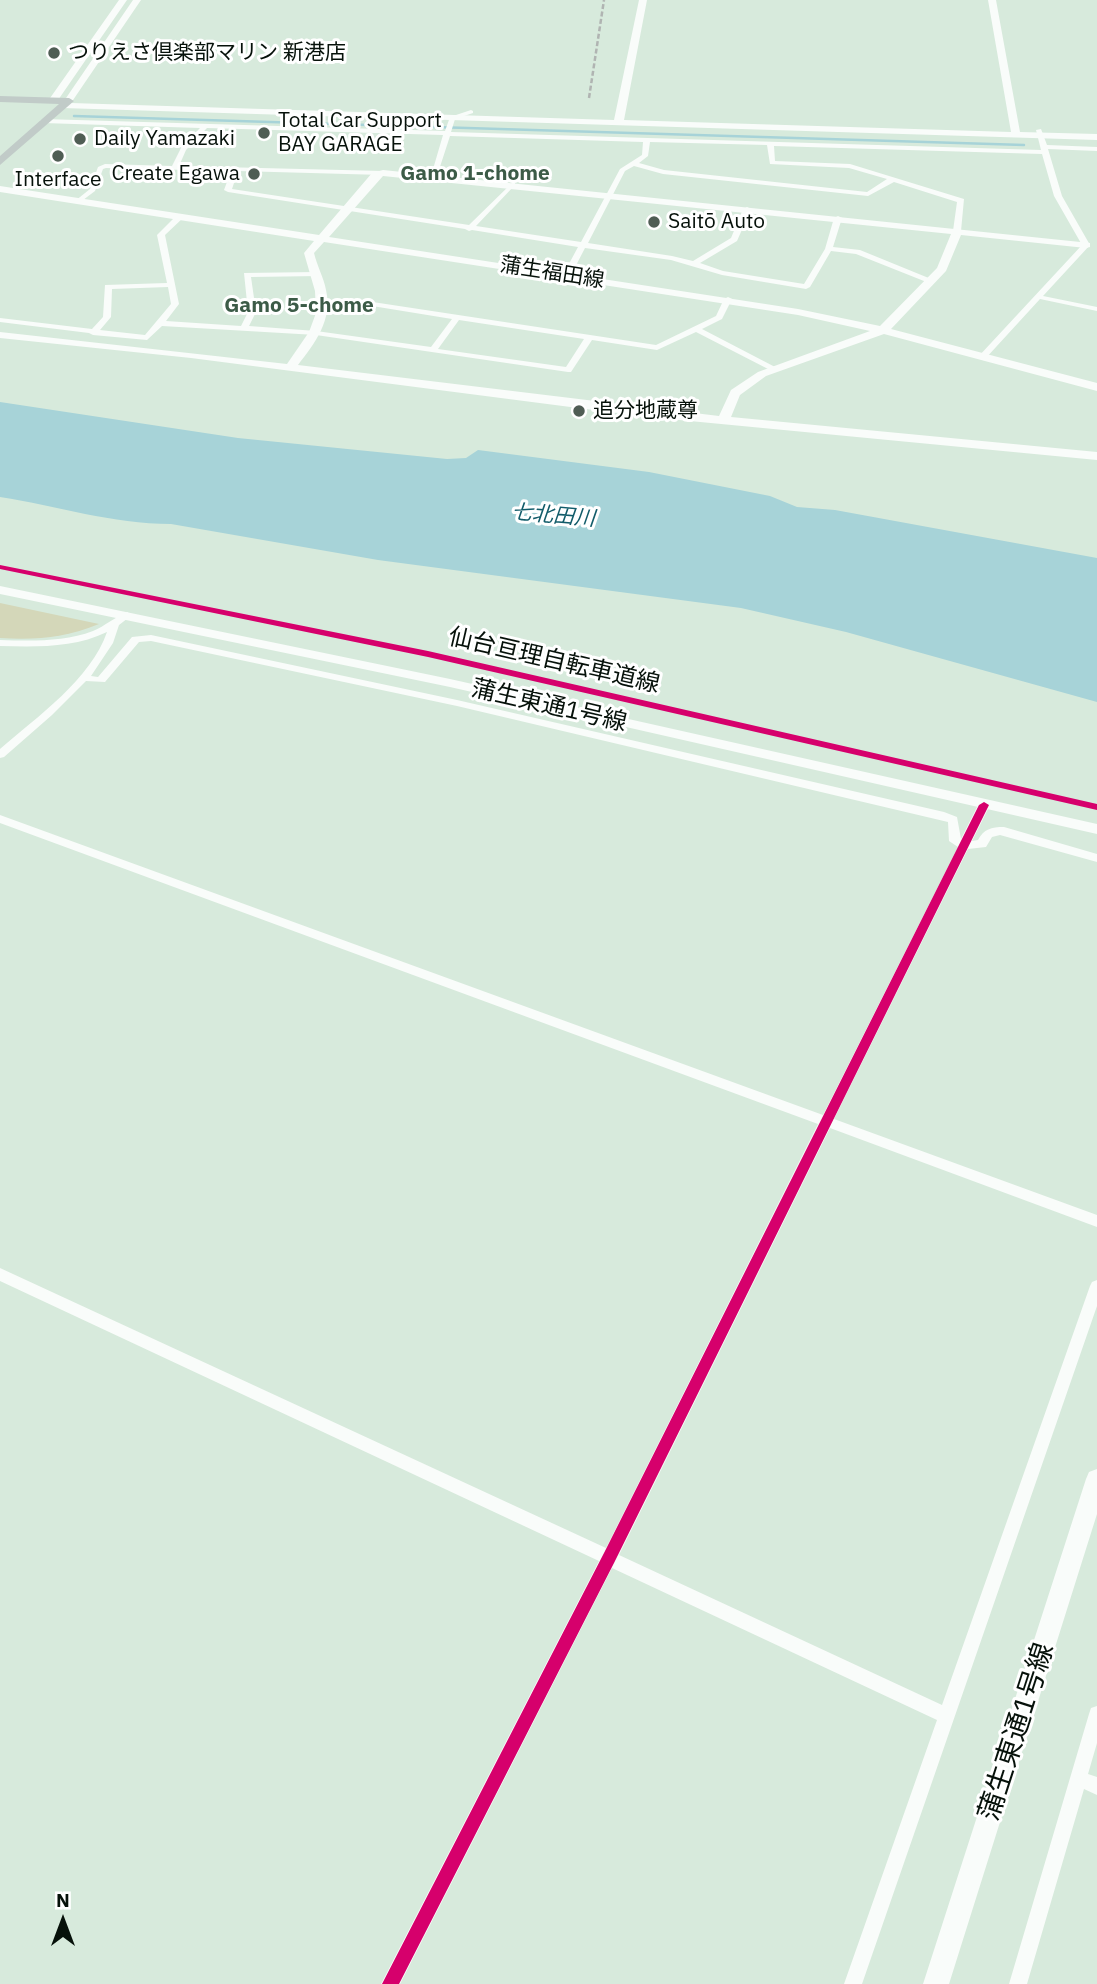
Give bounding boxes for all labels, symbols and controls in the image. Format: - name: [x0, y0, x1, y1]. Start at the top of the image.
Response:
- place label: つりえさ倶楽部マリン 新港店: [68, 40, 346, 66]
- marker: つりえさ倶楽部マリン 新港店: [46, 45, 62, 61]
- place label: Total Car Support BAY GARAGE: [278, 108, 442, 158]
- marker: Total Car Support BAY GARAGE: [256, 125, 272, 141]
- place label: Daily Yamazaki: [94, 126, 235, 152]
- marker: Daily Yamazaki: [72, 131, 88, 147]
- marker: Interface: [50, 148, 66, 164]
- place label: Create Egawa: [111, 161, 240, 187]
- district label: Gamo 1-chome: [400, 161, 550, 187]
- marker: Create Egawa: [246, 166, 262, 182]
- place label: Interface: [15, 167, 101, 193]
- place label: Saitō Auto: [668, 209, 765, 235]
- marker: Saitō Auto: [646, 214, 662, 230]
- street label: 蒲生福田線: [498, 252, 606, 294]
- district label: Gamo 5-chome: [224, 293, 374, 319]
- place label: 追分地蔵尊: [593, 398, 698, 424]
- marker: 追分地蔵尊: [571, 403, 587, 419]
- water label: 七北田川: [510, 500, 596, 532]
- street label: 仙台亘理自転車道線: [446, 623, 662, 699]
- street label: 蒲生東通1号線: [469, 674, 629, 738]
- street label: 蒲生東通1号線: [972, 1639, 1062, 1825]
- north arrow: [28, 1886, 98, 1956]
- text: N: [56, 1888, 70, 1912]

